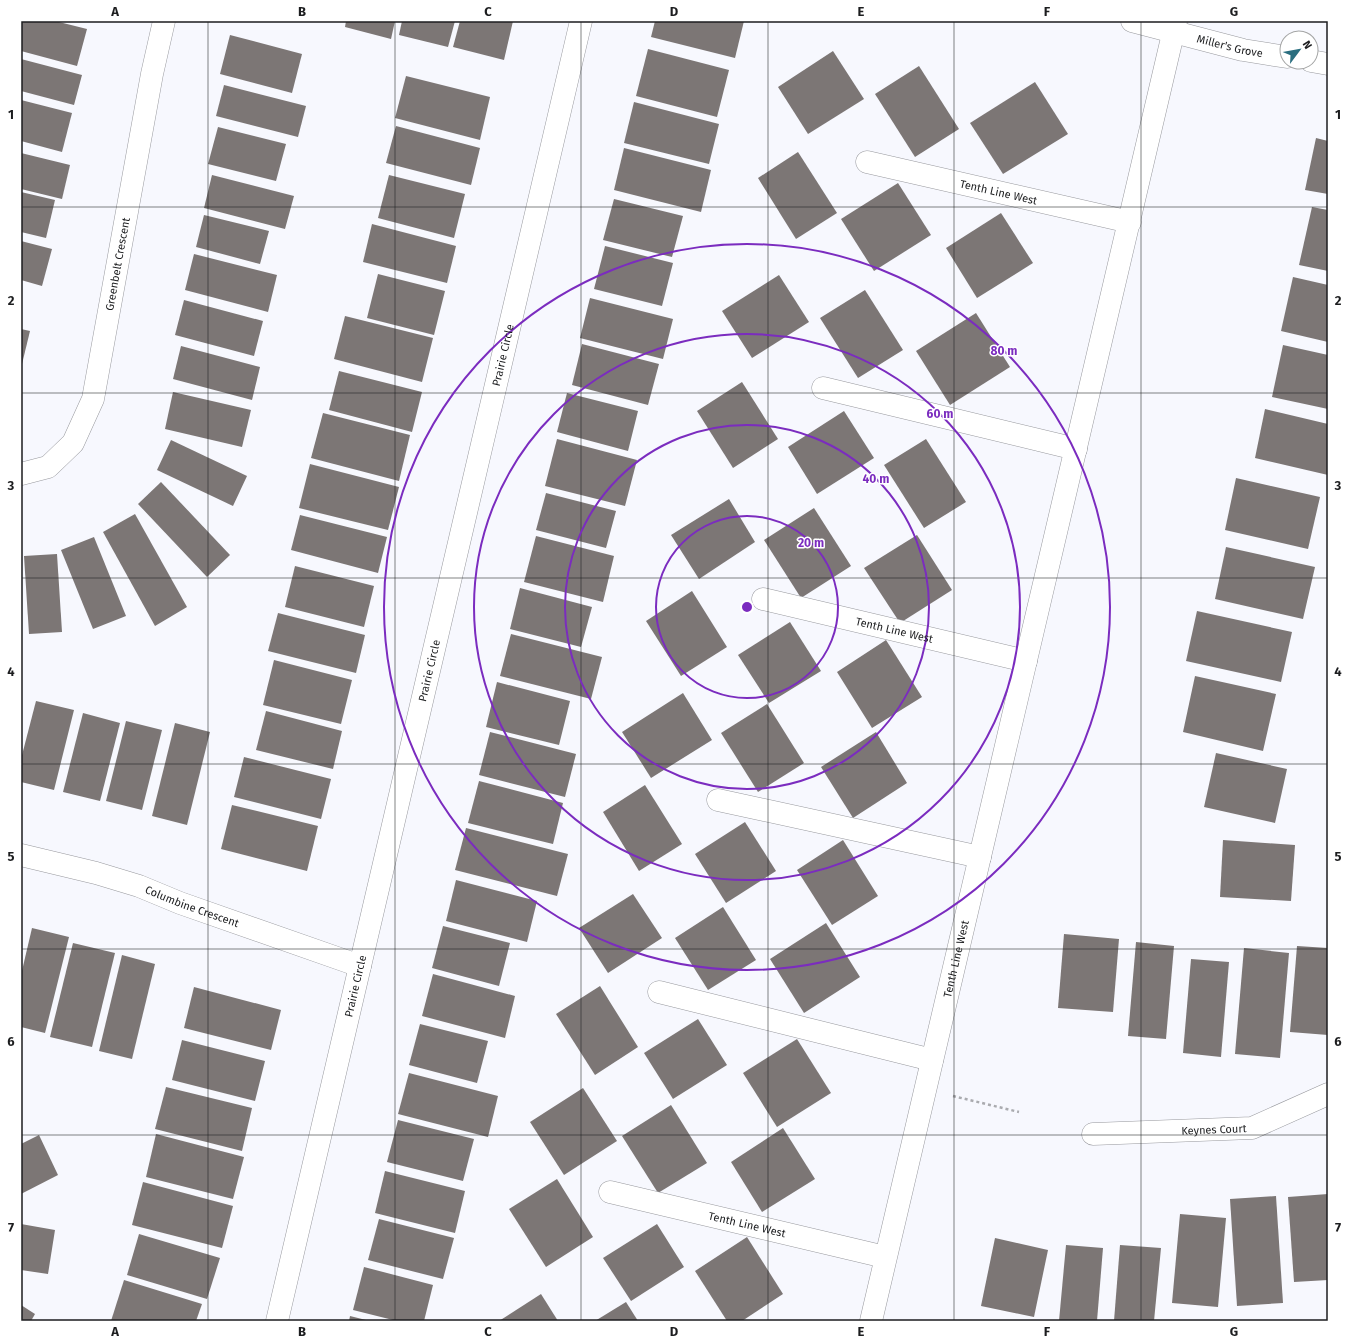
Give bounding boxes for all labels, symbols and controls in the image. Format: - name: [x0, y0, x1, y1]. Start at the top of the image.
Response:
- text: A: [110, 4, 119, 19]
- text: B: [298, 4, 306, 19]
- text: C: [484, 4, 492, 19]
- text: D: [670, 4, 679, 19]
- text: E: [858, 4, 865, 19]
- text: F: [1044, 4, 1051, 19]
- text: G: [1230, 4, 1238, 19]
- north arrow: [1279, 30, 1319, 70]
- street label: Miller's Grove: [1195, 32, 1264, 60]
- text: N: [1300, 38, 1315, 52]
- text: 1: [8, 107, 14, 122]
- text: 1: [1335, 107, 1341, 122]
- street label: Tenth Line West: [959, 177, 1038, 208]
- street label: Greenbelt Crescent: [103, 216, 133, 312]
- text: 2: [8, 293, 15, 308]
- text: 2: [1335, 293, 1342, 308]
- street label: Prairie Circle: [490, 323, 517, 387]
- text: 80 m: [991, 344, 1017, 358]
- text: 60 m: [927, 407, 953, 421]
- text: 40 m: [863, 472, 889, 486]
- text: 3: [7, 478, 15, 493]
- text: 3: [1334, 478, 1342, 493]
- text: 20 m: [798, 536, 824, 550]
- centre of rings: [740, 600, 754, 614]
- street label: Tenth Line West: [854, 615, 934, 646]
- street label: Prairie Circle: [416, 638, 443, 703]
- text: 4: [7, 664, 15, 679]
- text: 4: [1334, 664, 1342, 679]
- text: 5: [8, 849, 15, 864]
- text: 5: [1335, 849, 1342, 864]
- street label: Columbine Crescent: [143, 883, 241, 930]
- street label: Tenth Line West: [941, 919, 972, 999]
- street label: Prairie Circle: [342, 954, 369, 1018]
- text: 6: [7, 1034, 15, 1049]
- text: 6: [1334, 1034, 1342, 1049]
- street label: Keynes Court: [1181, 1122, 1247, 1138]
- street label: Tenth Line West: [707, 1210, 787, 1240]
- text: 7: [8, 1220, 14, 1235]
- text: 7: [1335, 1220, 1341, 1235]
- text: A: [110, 1324, 119, 1339]
- text: B: [298, 1324, 306, 1339]
- text: C: [484, 1324, 492, 1339]
- text: D: [670, 1324, 679, 1339]
- text: E: [858, 1324, 865, 1339]
- text: F: [1044, 1324, 1051, 1339]
- text: G: [1230, 1324, 1238, 1339]

